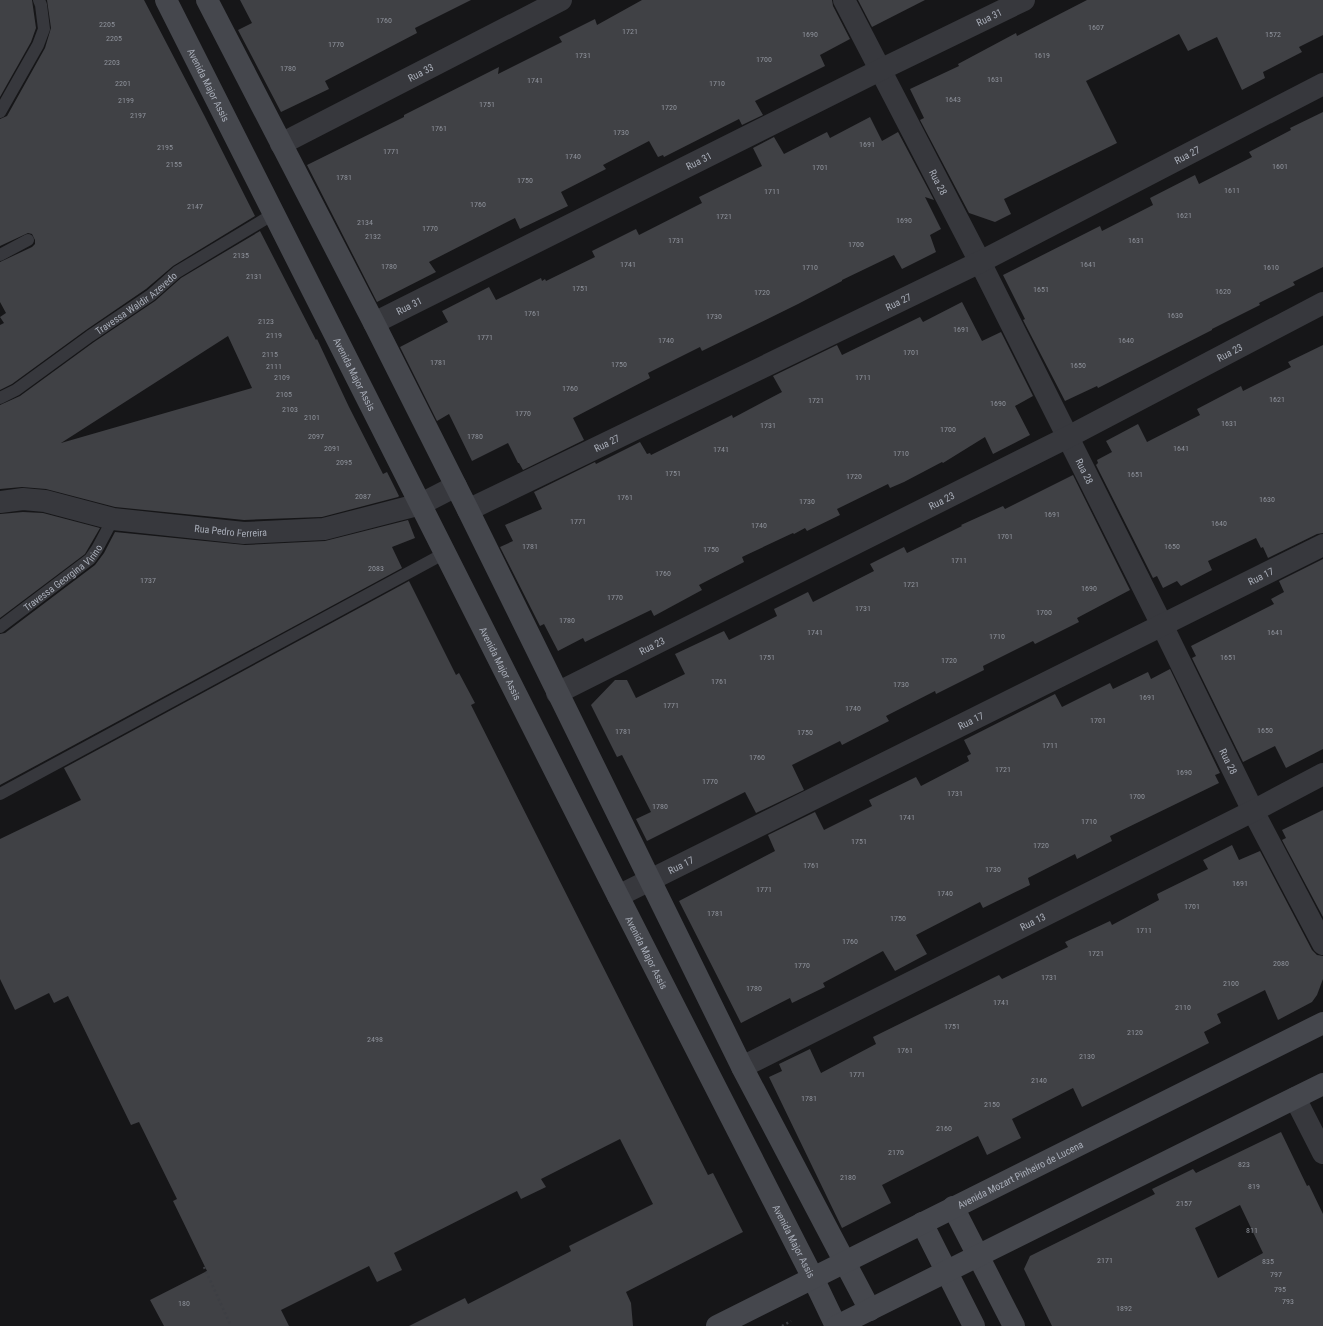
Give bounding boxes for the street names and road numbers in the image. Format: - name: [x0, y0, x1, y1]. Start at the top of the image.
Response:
- street label: Rua 31: [974, 6, 1004, 28]
- street label: Avenida Major Assis: [186, 46, 232, 124]
- street label: Rua 33: [406, 61, 435, 83]
- street label: Rua 27: [1172, 143, 1202, 166]
- street label: Rua 31: [684, 150, 713, 172]
- street label: Rua 28: [927, 167, 950, 197]
- street label: Travessa Waldir Azevedo: [93, 270, 179, 336]
- street label: Rua 27: [884, 291, 913, 312]
- street label: Rua 31: [394, 295, 423, 317]
- street label: Avenida Major Assis: [332, 336, 378, 413]
- street label: Rua 23: [1215, 341, 1244, 363]
- street label: Rua 27: [592, 432, 621, 454]
- street label: Rua 28: [1074, 456, 1096, 486]
- street label: Rua 23: [927, 489, 956, 511]
- street label: Rua Pedro Ferreira: [194, 522, 267, 539]
- street label: Travessa Georgina Virino: [21, 543, 104, 613]
- street label: Rua 17: [1246, 565, 1275, 587]
- street label: Avenida Major Assis: [478, 625, 524, 702]
- street label: Rua 23: [637, 635, 666, 657]
- street label: Rua 17: [956, 709, 985, 731]
- street label: Rua 28: [1218, 747, 1240, 776]
- street label: Rua 17: [666, 854, 695, 876]
- street label: Rua 13: [1018, 910, 1047, 932]
- street label: Avenida Major Assis: [624, 914, 670, 991]
- street label: Avenida Mozart Pinheiro de Lucena: [956, 1138, 1085, 1210]
- street label: Avenida Major Assis: [771, 1203, 818, 1280]

